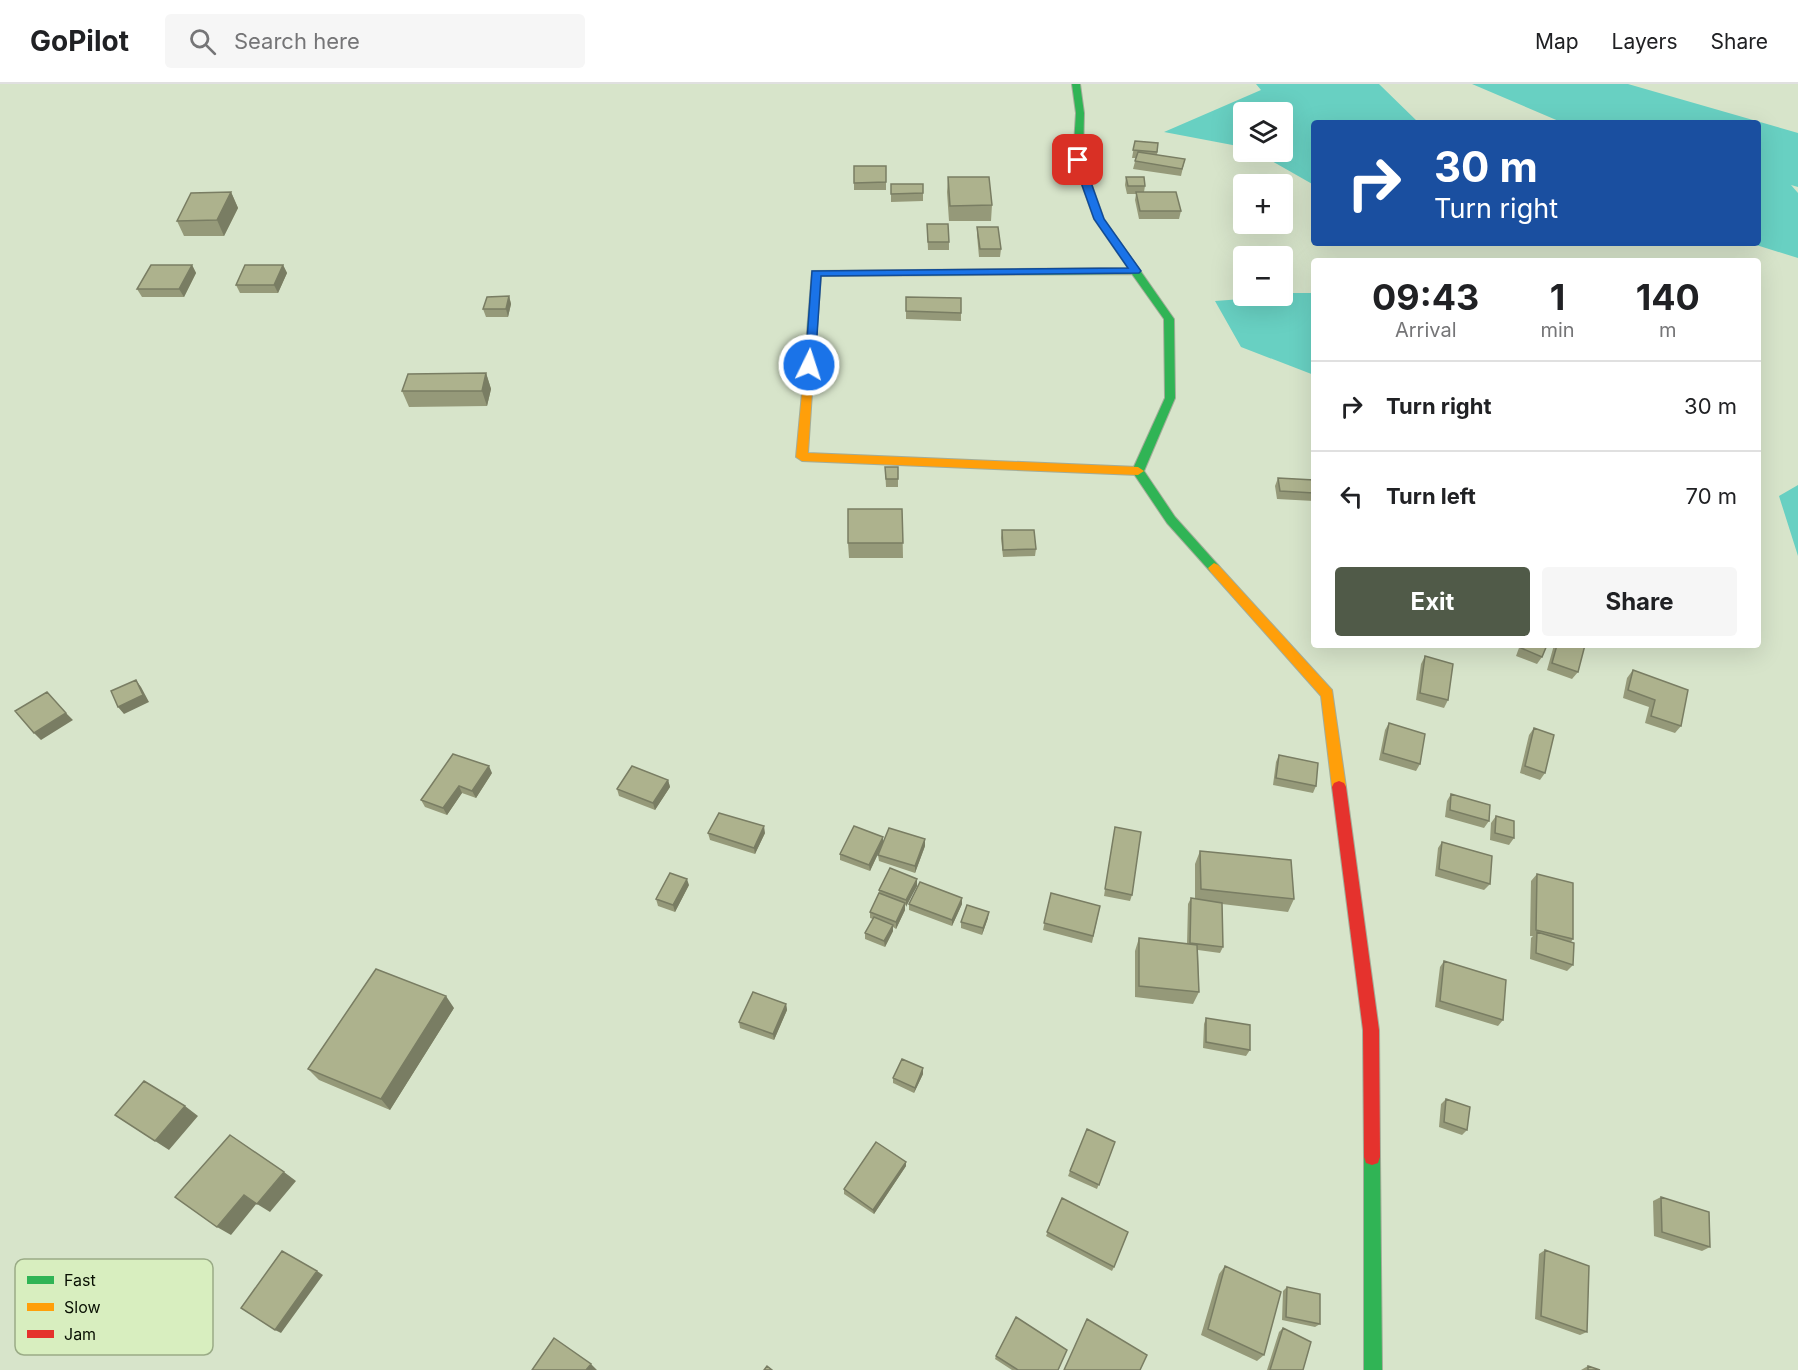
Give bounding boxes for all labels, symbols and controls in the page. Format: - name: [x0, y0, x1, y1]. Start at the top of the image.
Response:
- search box: [165, 14, 585, 68]
- text: GoPilot: [30, 24, 129, 58]
- icon: search: [186, 25, 219, 58]
- text: Search here: [234, 28, 360, 54]
- text: Map: [1535, 29, 1579, 54]
- text: Layers: [1612, 29, 1678, 54]
- text: Share: [1711, 29, 1768, 54]
- map controls: [1233, 102, 1293, 306]
- button: layers: [1233, 102, 1293, 162]
- pin: [1052, 134, 1103, 185]
- text: 30 m: [1434, 141, 1538, 192]
- icon: arrive: [1061, 143, 1094, 176]
- icon: right: [1335, 144, 1413, 222]
- button: +: [1233, 174, 1293, 234]
- text: Turn right: [1434, 192, 1558, 225]
- button: −: [1233, 246, 1293, 306]
- text: 09:43: [1372, 275, 1479, 319]
- text: 1: [1550, 275, 1565, 319]
- text: 140: [1636, 275, 1700, 319]
- text: Arrival: [1395, 318, 1457, 342]
- text: min: [1540, 318, 1575, 342]
- text: m: [1659, 318, 1677, 342]
- position arrow: [777, 333, 841, 397]
- icon: right: [1335, 390, 1368, 423]
- text: Turn right: [1386, 393, 1492, 419]
- text: 30 m: [1684, 393, 1737, 419]
- icon: left: [1335, 480, 1368, 513]
- text: Turn left: [1386, 483, 1476, 509]
- text: 70 m: [1686, 483, 1737, 509]
- button: Exit: [1335, 567, 1530, 636]
- button: Share: [1542, 567, 1737, 636]
- legend: [15, 1259, 213, 1355]
- text: Fast: [64, 1270, 96, 1290]
- text: Slow: [64, 1297, 101, 1317]
- text: Jam: [64, 1324, 96, 1344]

